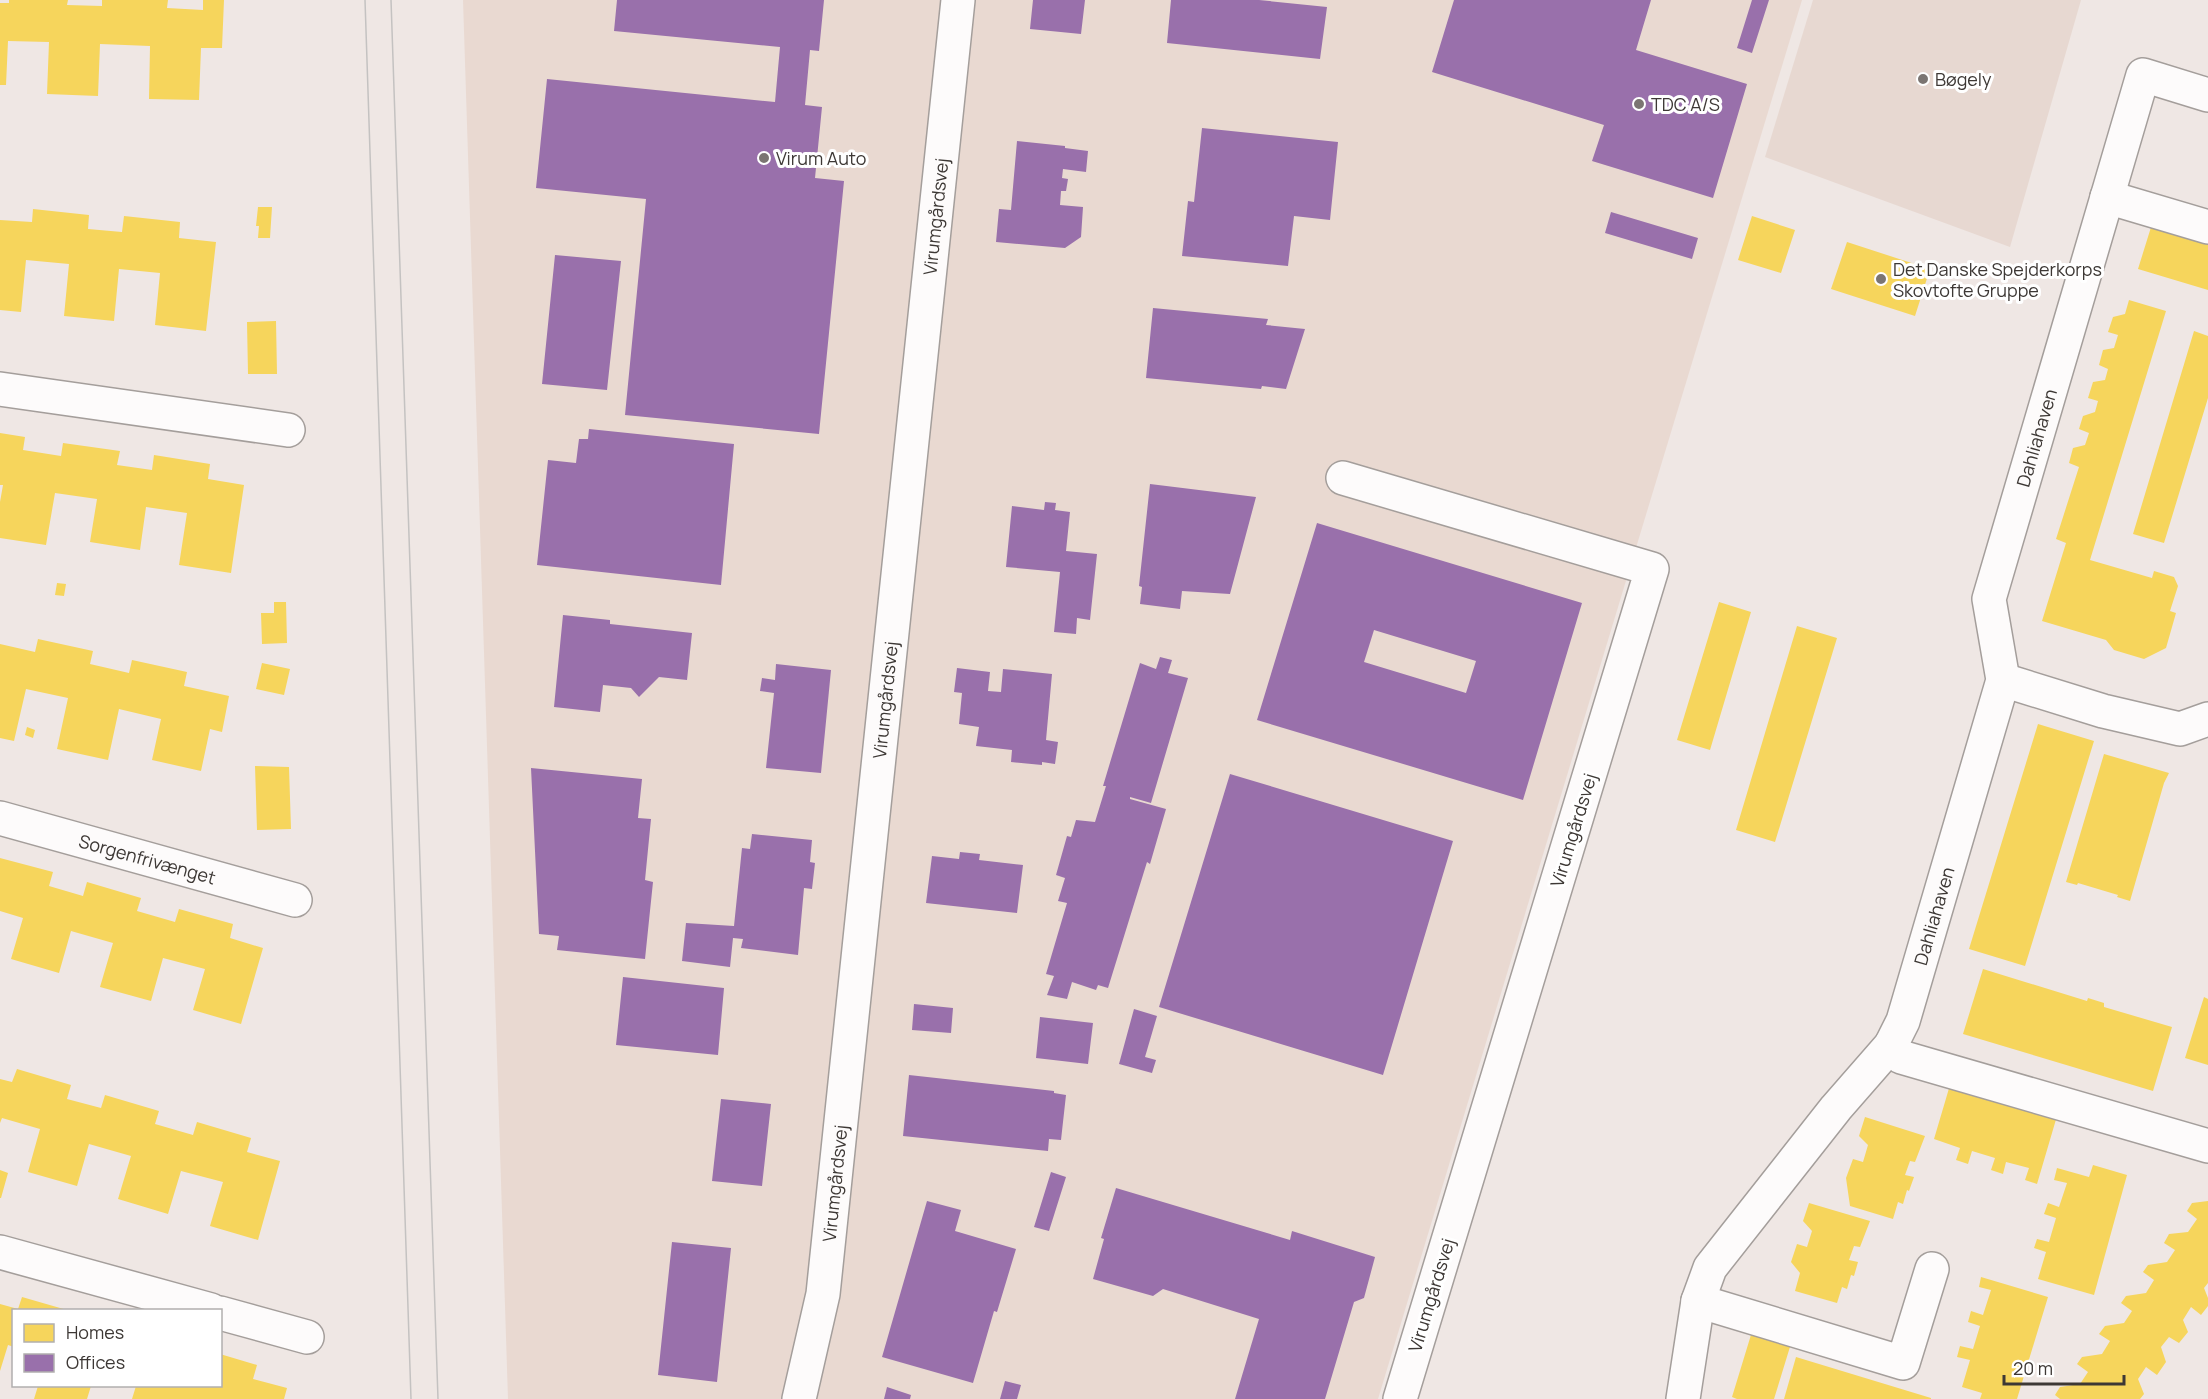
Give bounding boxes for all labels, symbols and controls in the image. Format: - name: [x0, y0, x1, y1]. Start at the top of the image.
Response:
- place label: Bøgely: [1935, 67, 1992, 91]
- marker: Bøgely: [1916, 72, 1930, 86]
- place label: TDC A/S: [1651, 92, 1720, 116]
- marker: TDC A/S: [1632, 97, 1646, 111]
- place label: Virum Auto: [776, 146, 866, 170]
- marker: Virum Auto: [757, 151, 771, 165]
- street label: Virumgårdsvej: [917, 157, 953, 276]
- place label: Det Danske Spejderkorps Skovtofte Gruppe: [1893, 257, 2102, 302]
- marker: Det Danske Spejderkorps Skovtofte Gruppe: [1874, 272, 1888, 286]
- street label: Dahliahaven: [2011, 386, 2062, 490]
- street label: Virumgårdsvej: [867, 640, 903, 760]
- street label: Virumgårdsvej: [1544, 770, 1602, 890]
- street label: Sorgenfrivænget: [76, 829, 219, 889]
- street label: Dahliahaven: [1908, 864, 1960, 968]
- street label: Virumgårdsvej: [817, 1123, 853, 1243]
- street label: Virumgårdsvej: [1402, 1235, 1460, 1355]
- legend: [12, 1309, 222, 1387]
- text: Homes: [66, 1320, 124, 1344]
- scale bar: [2004, 1348, 2124, 1386]
- text: Offices: [66, 1350, 125, 1374]
- text: 20 m: [2013, 1356, 2053, 1380]

